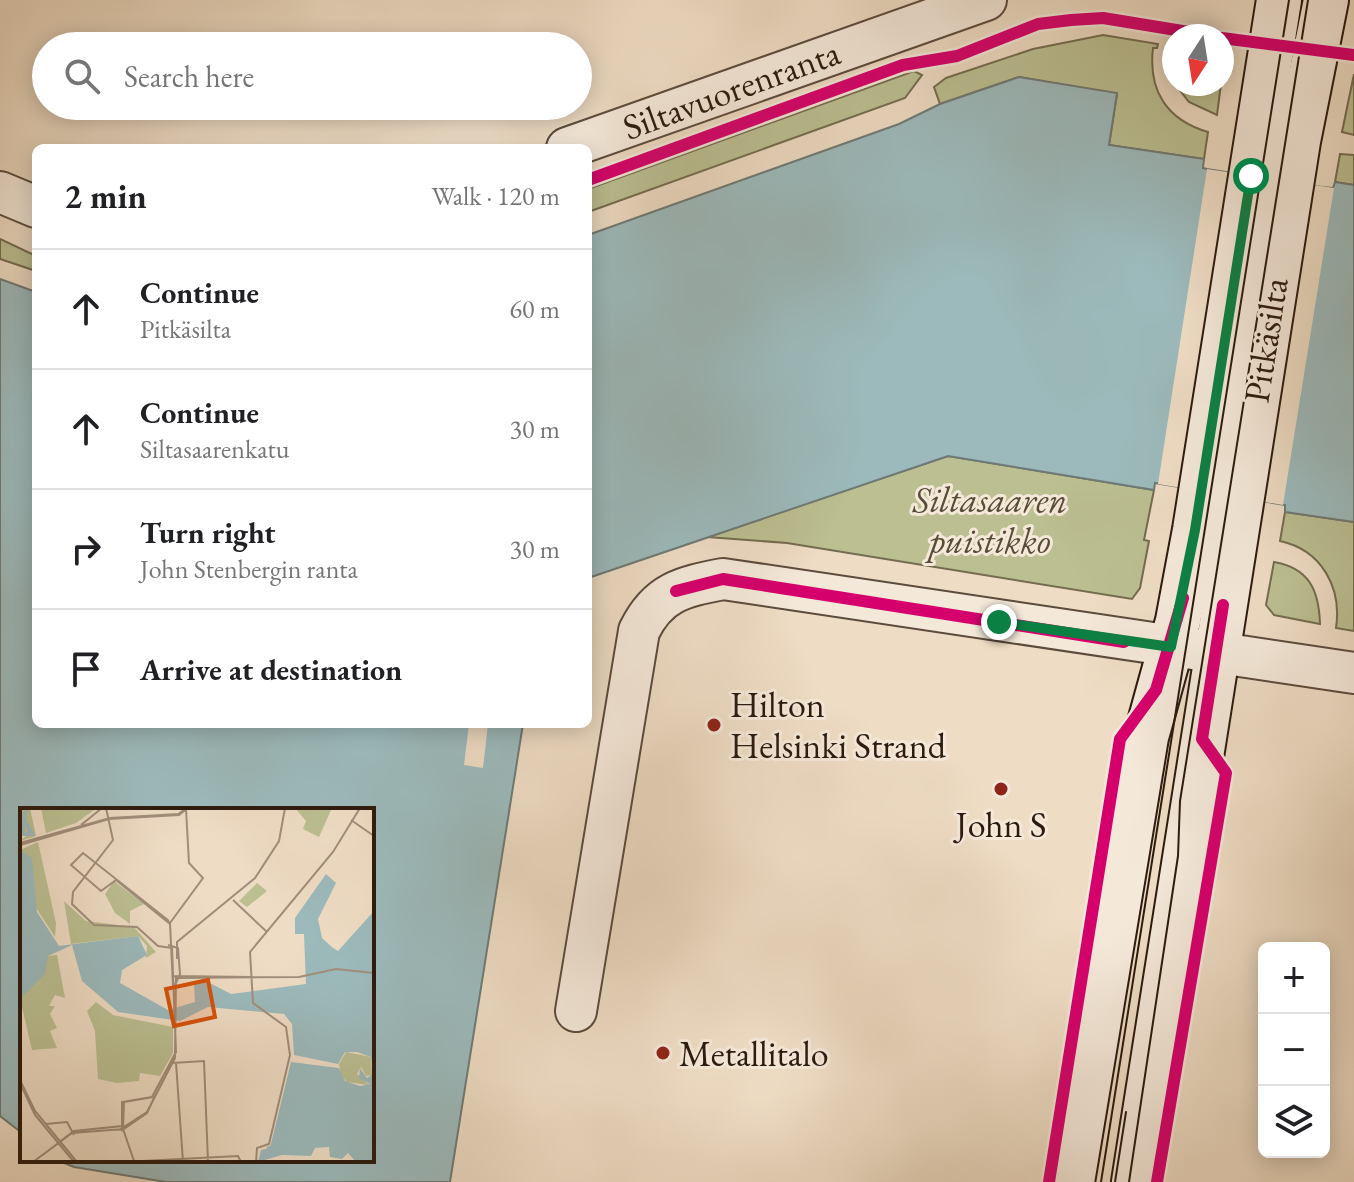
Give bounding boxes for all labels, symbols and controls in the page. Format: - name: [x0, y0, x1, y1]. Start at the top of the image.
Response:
- north arrow: [1162, 24, 1234, 96]
- street label: Siltavuorenranta: [616, 28, 847, 151]
- search box: [32, 32, 592, 120]
- icon: search: [60, 54, 104, 98]
- text: Search here: [124, 57, 254, 96]
- route start: [1233, 158, 1269, 194]
- text: 2 min: [64, 174, 147, 218]
- text: Walk · 120 m: [432, 179, 560, 213]
- text: Continue: [140, 273, 259, 312]
- street label: Pitkäsilta: [1232, 274, 1299, 406]
- icon: ahead: [64, 287, 108, 331]
- text: 60 m: [510, 292, 560, 326]
- text: Pitkäsilta: [140, 312, 231, 346]
- text: Continue: [140, 393, 259, 432]
- icon: ahead: [64, 407, 108, 451]
- text: 30 m: [510, 412, 560, 446]
- text: Siltasaarenkatu: [140, 432, 289, 466]
- park label: Siltasaaren puistikko: [912, 476, 1067, 564]
- text: Turn right: [140, 513, 276, 552]
- icon: right: [64, 527, 108, 571]
- text: 30 m: [510, 532, 560, 566]
- text: John Stenbergin ranta: [140, 552, 358, 586]
- route end: [981, 604, 1017, 640]
- icon: arrive: [64, 647, 108, 691]
- text: Arrive at destination: [140, 650, 402, 689]
- place label: Hilton Helsinki Strand: [730, 681, 947, 769]
- marker: Hilton Helsinki Strand: [705, 716, 723, 734]
- marker: John S: [992, 780, 1010, 798]
- place label: John S: [952, 801, 1047, 848]
- inset map: [20, 808, 374, 1162]
- map controls: [1258, 942, 1330, 1158]
- button: +: [1258, 942, 1330, 1014]
- button: −: [1258, 1014, 1330, 1086]
- place label: Metallitalo: [679, 1030, 829, 1077]
- marker: Metallitalo: [654, 1044, 672, 1062]
- button: layers: [1258, 1086, 1330, 1158]

